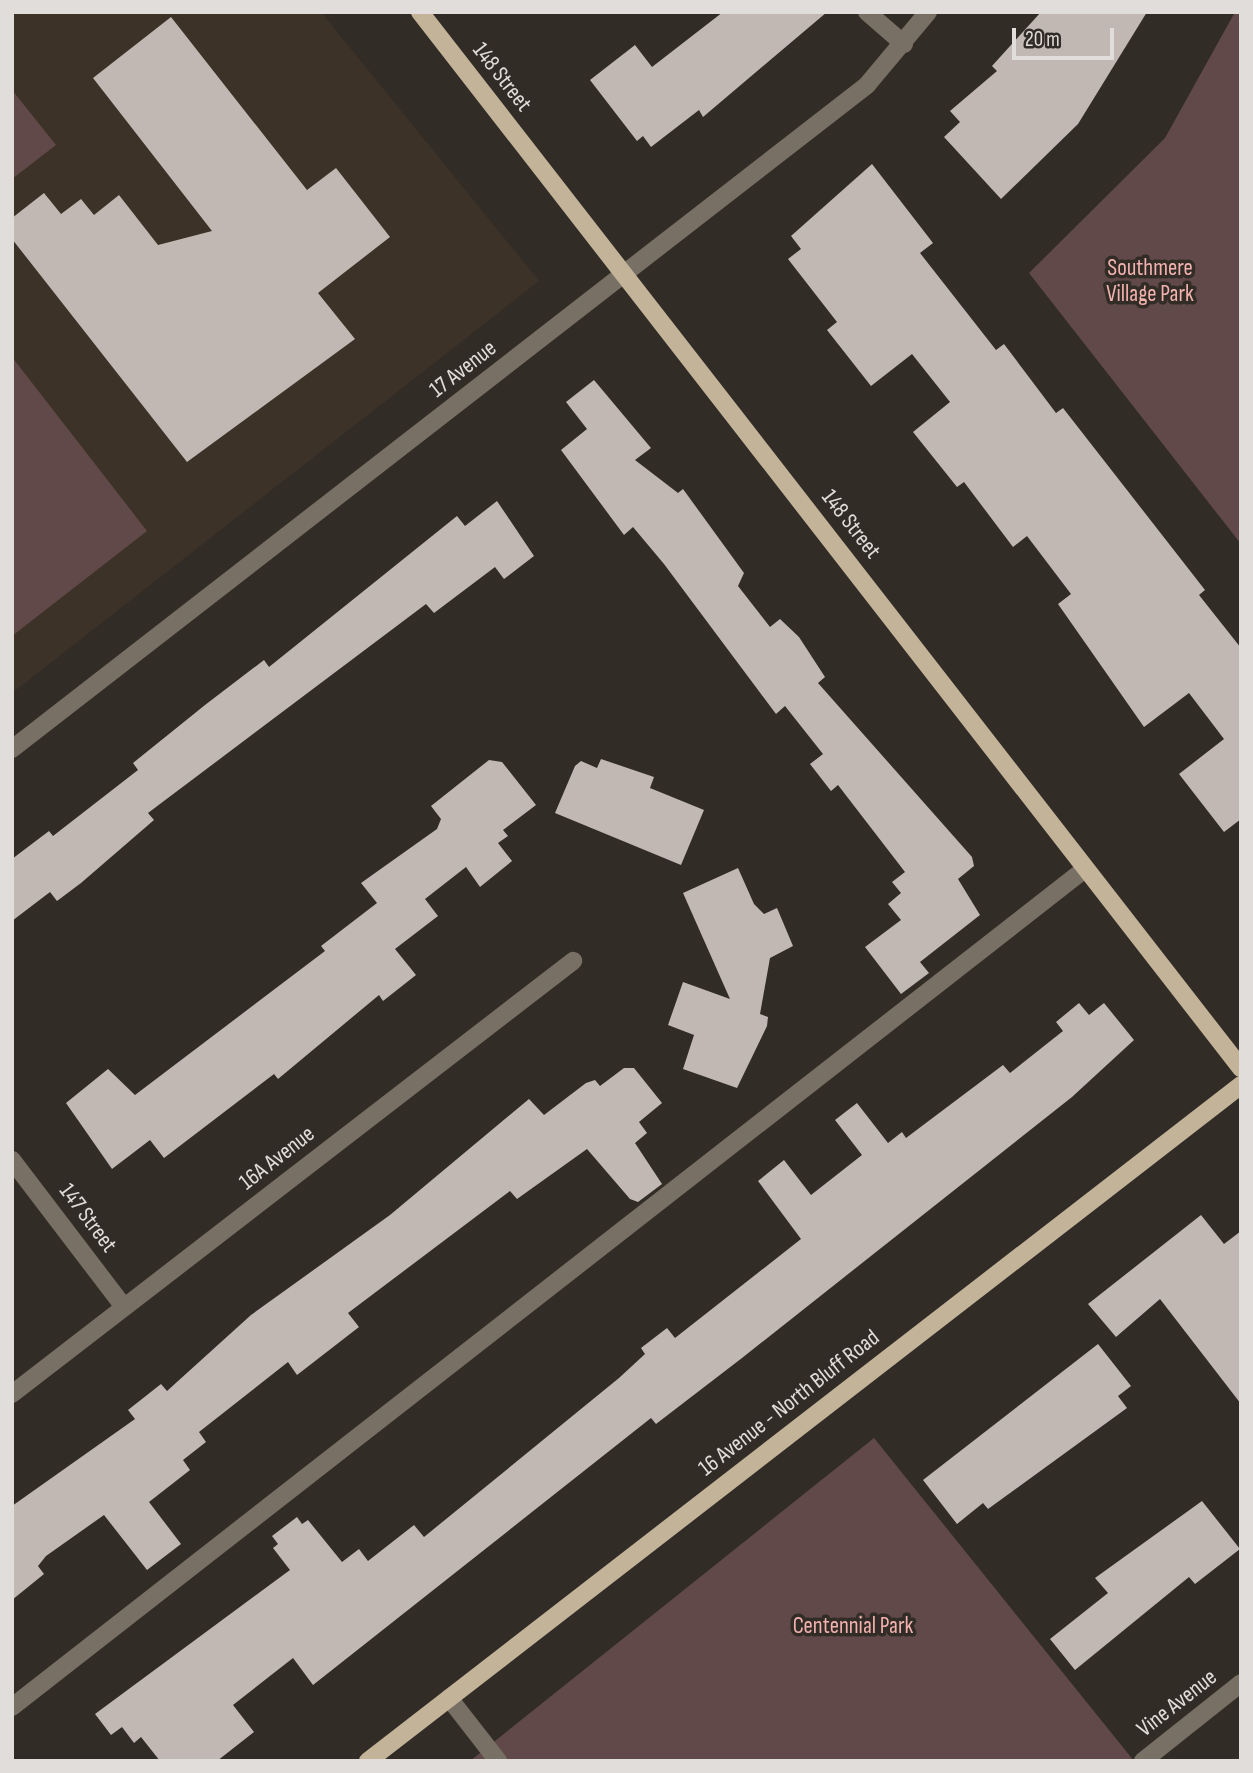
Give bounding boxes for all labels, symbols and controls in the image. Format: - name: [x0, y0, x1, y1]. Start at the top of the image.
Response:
- scale bar: [1015, 14, 1116, 58]
- text: 20 m: [1025, 27, 1060, 52]
- street label: 148 Street: [467, 37, 537, 117]
- park label: Southmere Village Park: [1106, 254, 1194, 308]
- street label: 17 Avenue: [424, 334, 502, 404]
- street label: 148 Street: [816, 484, 886, 564]
- street label: 16A Avenue: [234, 1120, 320, 1196]
- street label: 147 Street: [53, 1178, 123, 1258]
- street label: 16 Avenue - North Bluff Road: [693, 1324, 885, 1482]
- park label: Centennial Park: [793, 1612, 913, 1640]
- street label: Vine Avenue: [1132, 1663, 1222, 1743]

